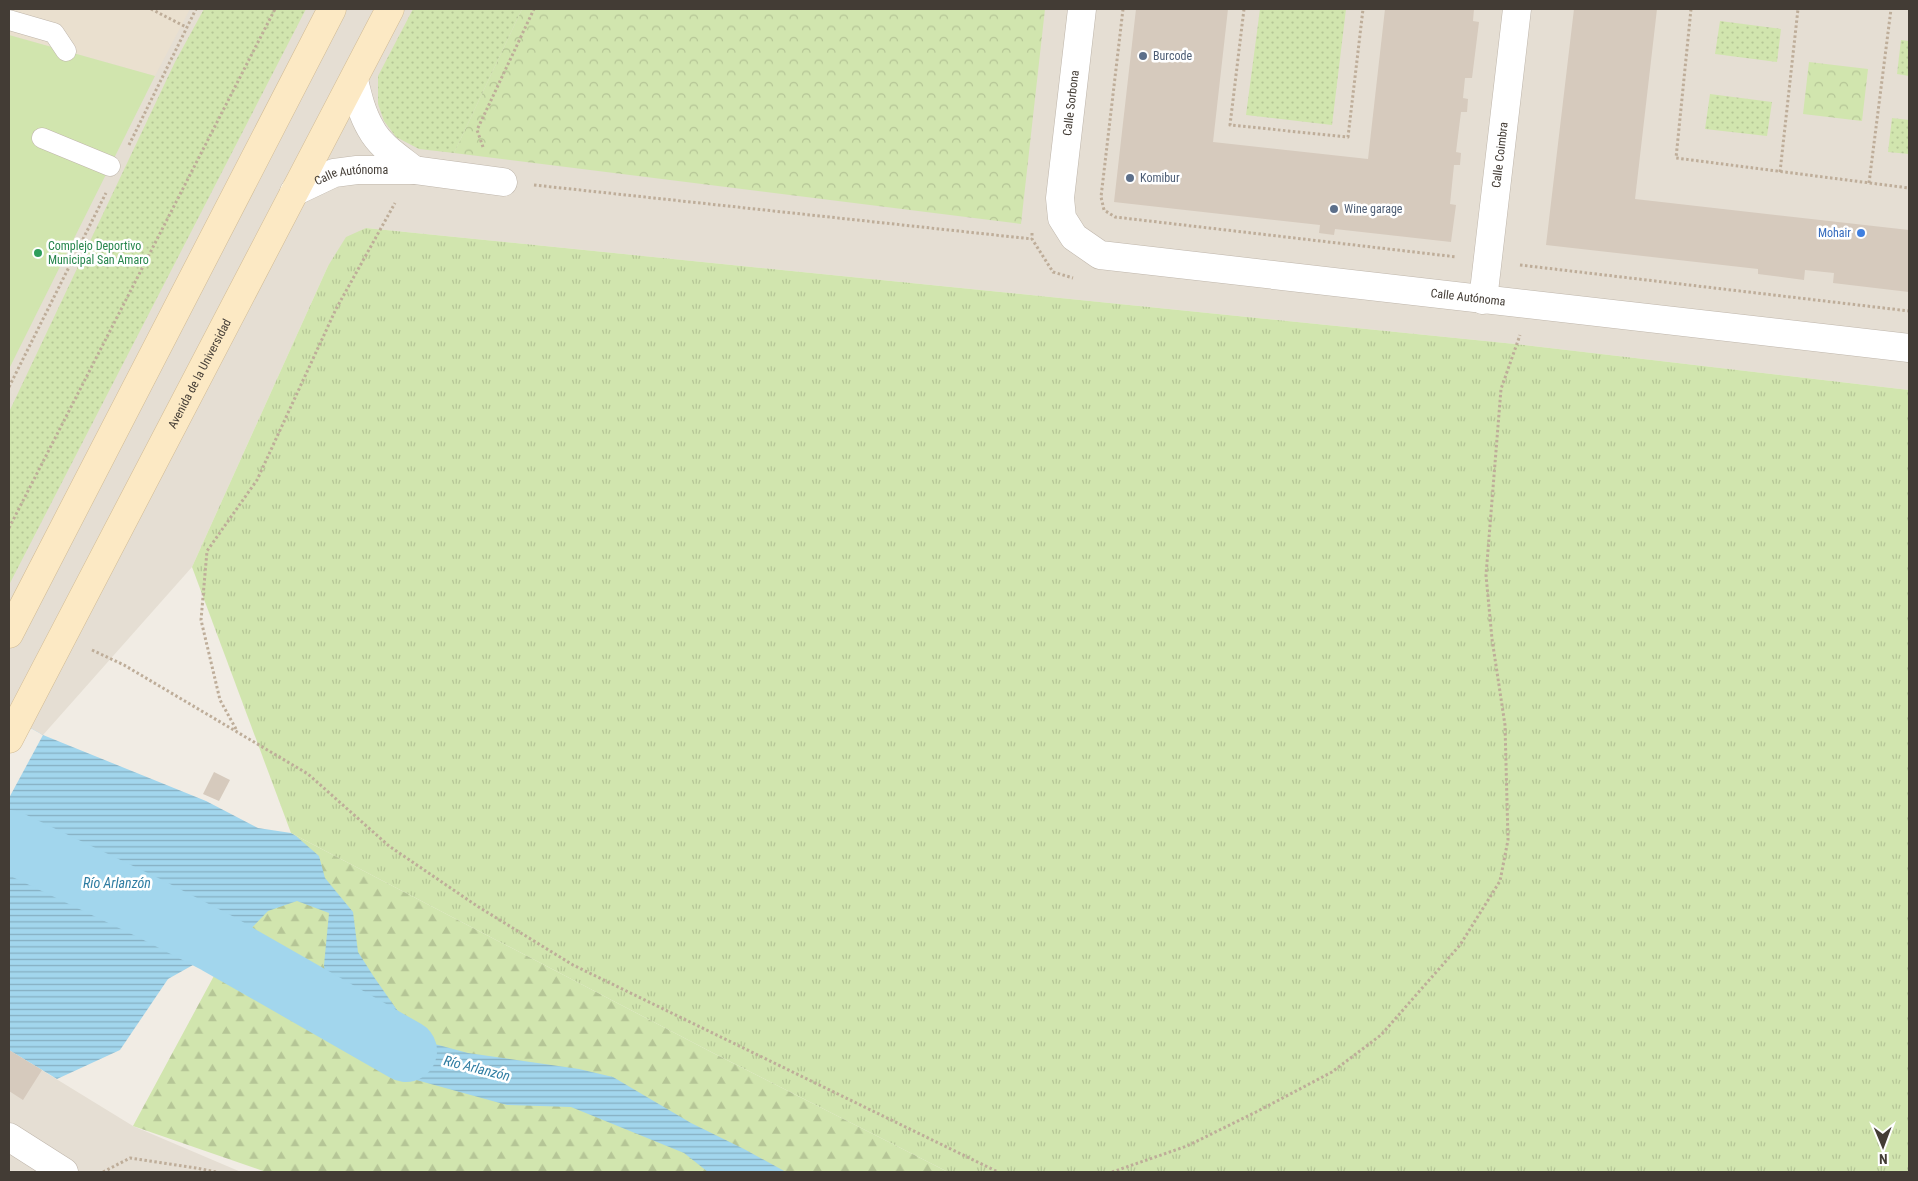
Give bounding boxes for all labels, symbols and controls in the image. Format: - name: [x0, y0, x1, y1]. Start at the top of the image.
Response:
- place label: Burcode: [1153, 49, 1192, 63]
- marker: Burcode: [1137, 50, 1149, 62]
- street label: Calle Sorbona: [1060, 69, 1082, 137]
- street label: Calle Coimbra: [1489, 121, 1511, 189]
- street label: Calle Autónoma: [312, 163, 388, 188]
- place label: Komibur: [1140, 171, 1180, 185]
- marker: Komibur: [1124, 172, 1136, 184]
- place label: Wine garage: [1344, 202, 1403, 216]
- marker: Wine garage: [1328, 203, 1340, 215]
- place label: Mohair: [1818, 226, 1851, 240]
- marker: Mohair: [1855, 227, 1867, 239]
- place label: Complejo Deportivo Municipal San Amaro: [48, 239, 149, 267]
- marker: Complejo Deportivo Municipal San Amaro: [32, 247, 44, 259]
- street label: Calle Autónoma: [1430, 286, 1507, 309]
- street label: Avenida de la Universidad: [165, 317, 234, 431]
- water label: Río Arlanzón: [83, 875, 151, 891]
- water label: Río Arlanzón: [442, 1052, 512, 1084]
- north arrow: [1858, 1121, 1908, 1171]
- text: N: [1879, 1151, 1888, 1167]

